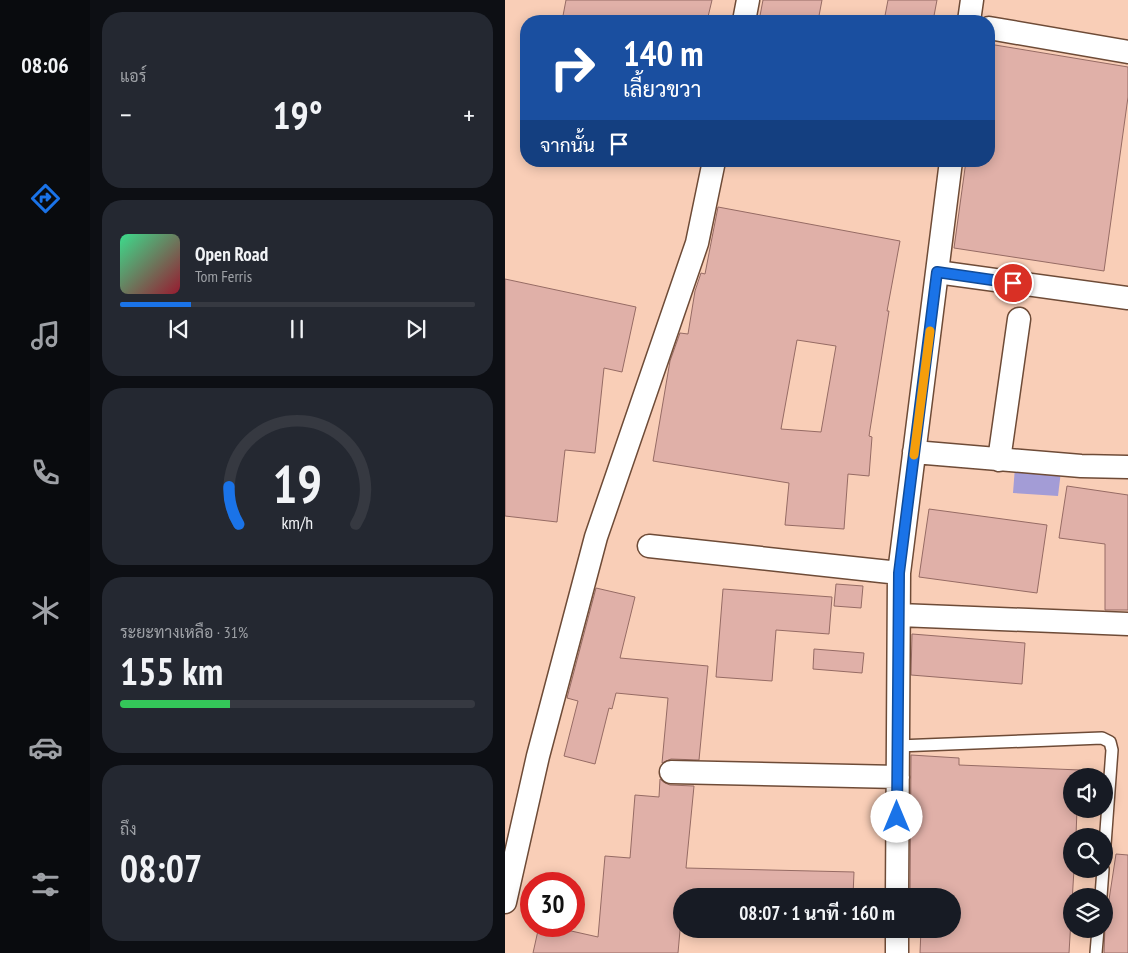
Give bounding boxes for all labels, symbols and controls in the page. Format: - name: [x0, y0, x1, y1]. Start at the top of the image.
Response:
- text: 140 m: [623, 30, 704, 76]
- icon: right: [540, 35, 605, 100]
- text: 08:06: [21, 51, 69, 79]
- text: แอร์: [120, 66, 146, 86]
- text: เลี้ยวขวา: [623, 75, 701, 103]
- text: 19°: [272, 90, 323, 139]
- text: −: [120, 96, 132, 133]
- text: +: [463, 96, 475, 133]
- icon: arrive: [605, 130, 633, 158]
- text: จากนั้น: [540, 133, 595, 157]
- icon: directions: [28, 181, 63, 216]
- text: Open Road: [195, 242, 268, 266]
- pin: [992, 262, 1034, 304]
- text: Tom Ferris: [195, 266, 252, 286]
- icon: arrive: [999, 269, 1027, 297]
- icon: previous: [165, 315, 193, 343]
- icon: pause: [283, 315, 311, 343]
- icon: next: [402, 315, 430, 343]
- icon: music: [28, 318, 63, 353]
- text: 19: [273, 450, 322, 517]
- icon: phone: [28, 455, 63, 490]
- text: km/h: [282, 511, 313, 534]
- icon: climate: [28, 593, 63, 628]
- text: ระยะทางเหลือ · 31%: [120, 622, 248, 642]
- text: 155 km: [120, 646, 223, 695]
- icon: car: [28, 730, 63, 765]
- map controls: [1063, 768, 1113, 938]
- button: sound: [1063, 768, 1113, 818]
- position arrow: [870, 790, 922, 842]
- text: ถึง: [120, 819, 137, 839]
- button: search: [1063, 828, 1113, 878]
- text: 08:07: [120, 843, 202, 892]
- icon: filters: [28, 867, 63, 902]
- speed limit sign: 30: [520, 872, 585, 937]
- button: layers: [1063, 888, 1113, 938]
- text: 08:07 · 1 นาที · 160 m: [739, 901, 895, 925]

